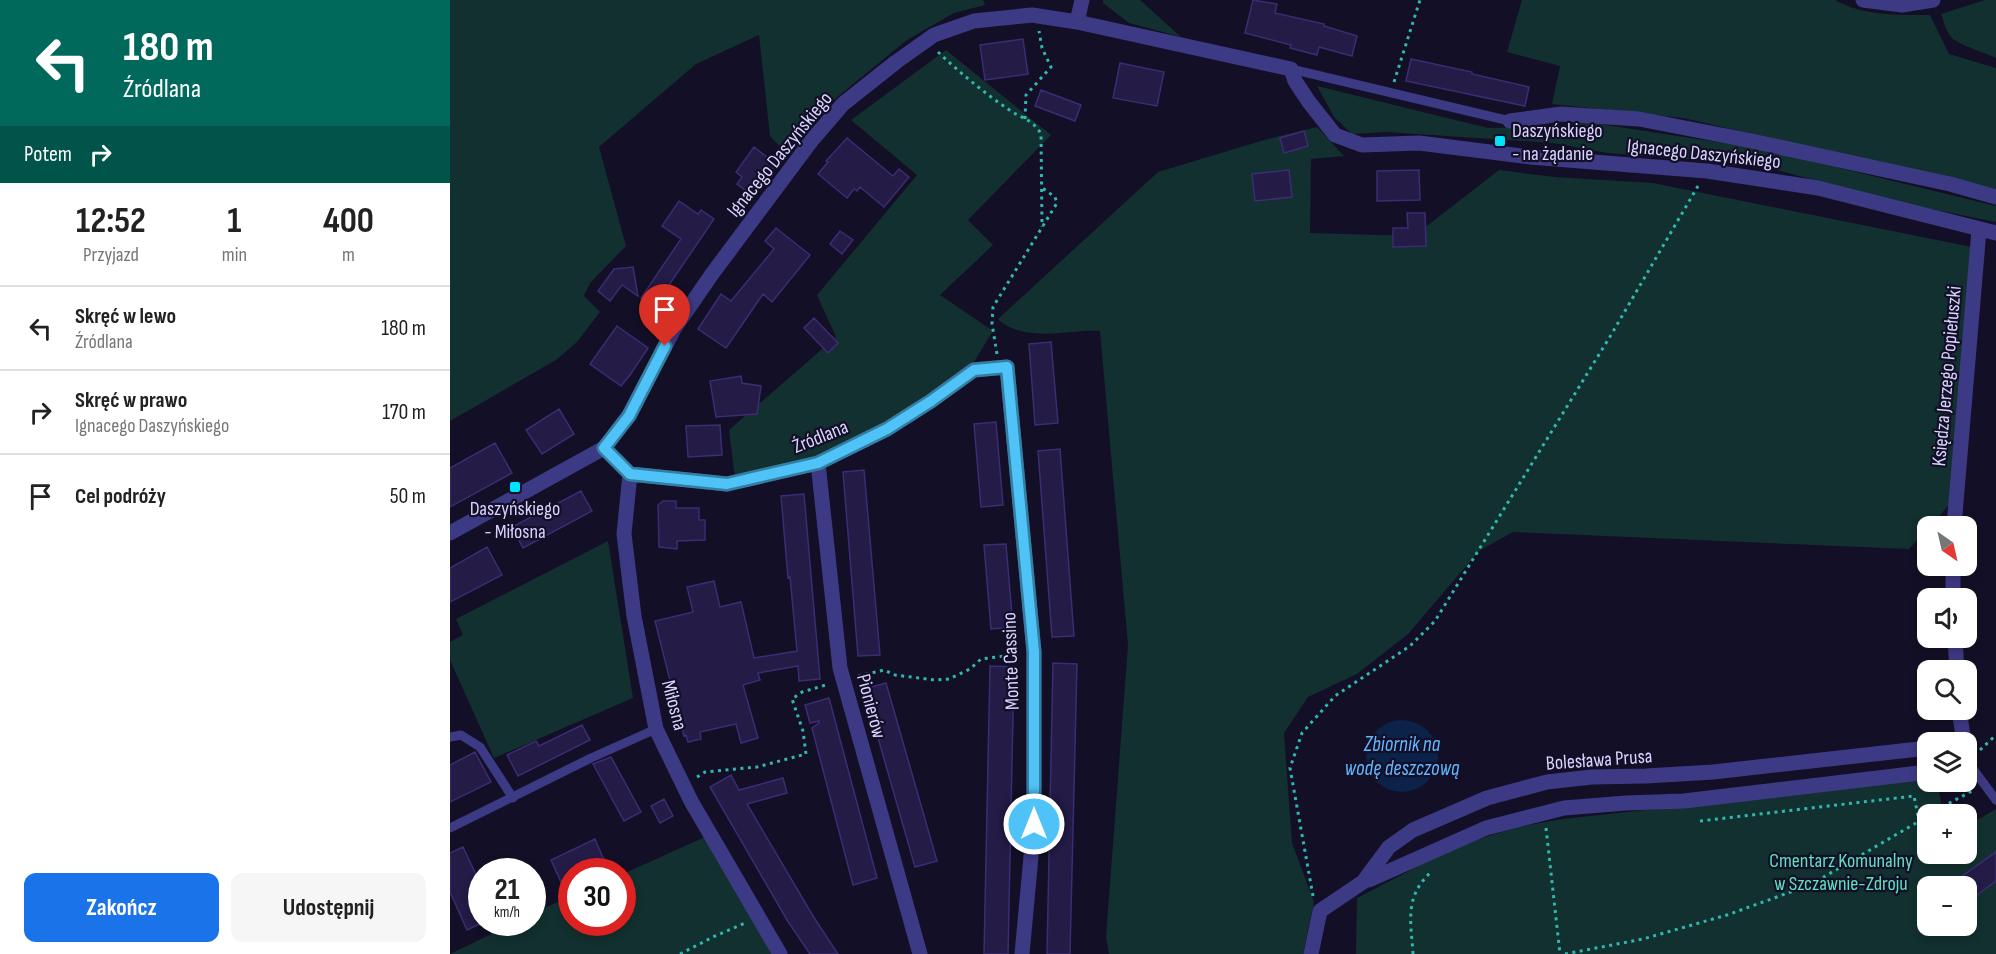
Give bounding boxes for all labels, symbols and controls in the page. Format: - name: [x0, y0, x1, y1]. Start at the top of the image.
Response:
- text: 180 m: [123, 22, 214, 73]
- icon: left: [24, 24, 102, 102]
- text: Źródlana: [123, 73, 201, 105]
- street label: Ignacego Daszyńskiego: [722, 87, 838, 222]
- place label: Daszyńskiego - na żądanie: [1512, 119, 1603, 166]
- marker: Daszyńskiego - na żądanie: [1493, 134, 1507, 148]
- street label: Ignacego Daszyńskiego: [1626, 134, 1782, 174]
- icon: right: [84, 138, 117, 171]
- text: Potem: [24, 141, 72, 168]
- text: 12:52: [76, 200, 146, 243]
- text: 1: [227, 200, 241, 243]
- text: 400: [323, 200, 374, 243]
- text: Przyjazd: [83, 243, 139, 267]
- text: min: [222, 243, 247, 267]
- text: m: [342, 243, 355, 267]
- pin: [639, 284, 690, 346]
- street label: Księdza Jerzego Popiełuszki: [1927, 285, 1967, 467]
- icon: arrive: [648, 293, 681, 326]
- text: Skręć w lewo: [75, 303, 176, 330]
- icon: left: [24, 312, 57, 345]
- text: 180 m: [381, 315, 426, 342]
- text: Źródlana: [75, 330, 133, 354]
- text: Skręć w prawo: [75, 387, 187, 414]
- icon: right: [24, 396, 57, 429]
- text: 170 m: [382, 399, 426, 426]
- text: Ignacego Daszyńskiego: [75, 414, 229, 438]
- street label: Źródlana: [789, 415, 852, 459]
- icon: arrive: [24, 480, 57, 513]
- marker: Daszyńskiego - Miłosna: [508, 480, 522, 494]
- text: Cel podróży: [75, 483, 166, 510]
- text: 50 m: [390, 483, 426, 510]
- place label: Daszyńskiego - Miłosna: [470, 497, 560, 544]
- north arrow: [1917, 516, 1977, 576]
- map controls: [1917, 516, 1977, 936]
- button: sound: [1917, 588, 1977, 648]
- street label: Monte Cassino: [997, 612, 1025, 710]
- button: search: [1917, 660, 1977, 720]
- street label: Pionierów: [851, 671, 891, 741]
- street label: Miłosna: [656, 677, 692, 733]
- water label: Zbiornik na wodę deszczową: [1345, 732, 1460, 781]
- button: layers: [1917, 732, 1977, 792]
- street label: Bolesława Prusa: [1545, 744, 1653, 776]
- position arrow: [1002, 792, 1066, 856]
- button: +: [1917, 804, 1977, 864]
- park label: Cmentarz Komunalny w Szczawnie-Zdroju: [1769, 849, 1913, 896]
- speed limit sign: 30: [558, 858, 636, 936]
- text: 21: [495, 872, 519, 908]
- button: Zakończ: [24, 873, 219, 942]
- button: Udostępnij: [231, 873, 426, 942]
- button: −: [1917, 876, 1977, 936]
- text: km/h: [494, 903, 520, 922]

